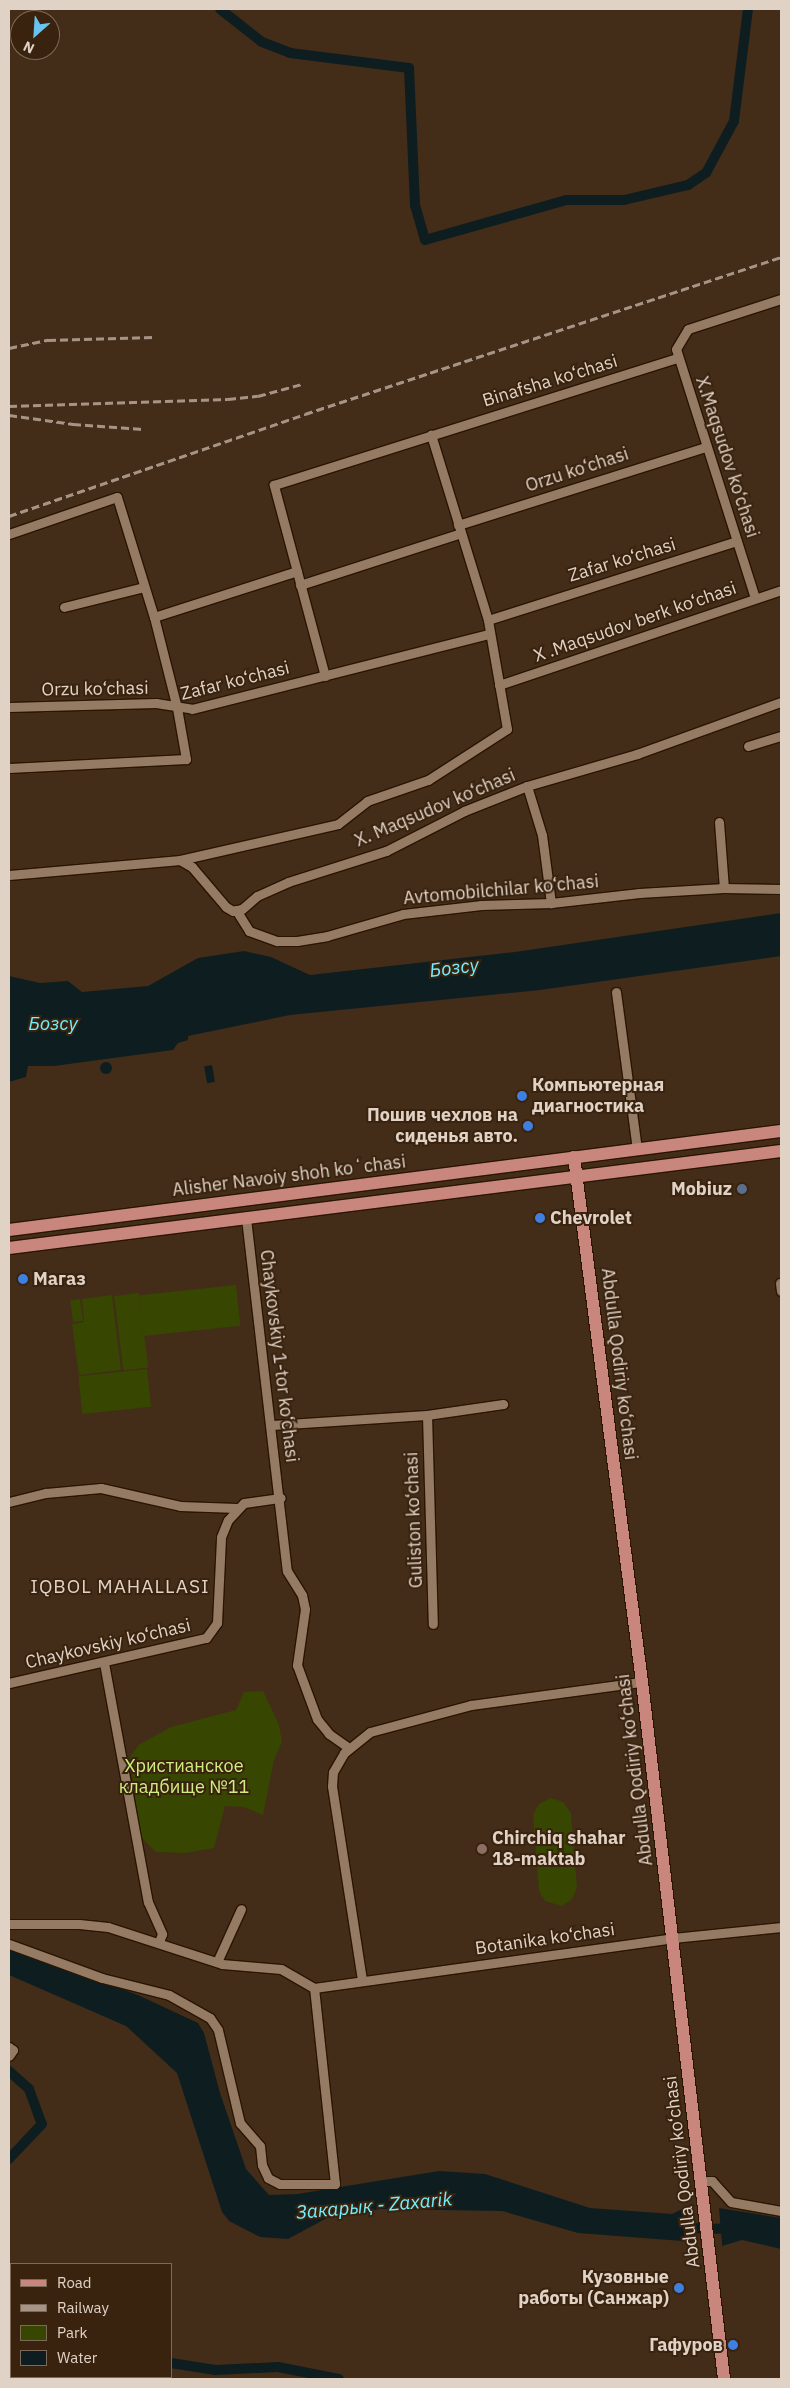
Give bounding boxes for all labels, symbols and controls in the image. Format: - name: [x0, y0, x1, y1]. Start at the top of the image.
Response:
- north arrow: [10, 10, 60, 60]
- text: N: [20, 37, 37, 58]
- street label: Binafsha ko‘chasi: [480, 350, 620, 412]
- street label: X.Maqsudov ko‘chasi: [691, 374, 763, 540]
- street label: Orzu ko‘chasi: [523, 443, 631, 497]
- street label: Zafar ko‘chasi: [566, 533, 678, 587]
- street label: X .Maqsudov berk ko‘chasi: [531, 577, 739, 667]
- street label: Zafar ko‘chasi: [178, 657, 292, 705]
- street label: Orzu ko‘chasi: [41, 677, 149, 701]
- street label: X. Maqsudov ko‘chasi: [351, 764, 519, 852]
- street label: Avtomobilchilar ko‘chasi: [402, 871, 600, 909]
- water label: Бозсу: [428, 954, 480, 982]
- water label: Бозсу: [28, 1013, 78, 1035]
- place label: Компьютерная диагностика: [532, 1075, 664, 1118]
- marker: Компьютерная диагностика: [516, 1090, 528, 1102]
- place label: Пошив чехлов на сиденья авто.: [367, 1105, 518, 1148]
- marker: Пошив чехлов на сиденья авто.: [522, 1120, 534, 1132]
- street label: Alisher Navoiy shoh koʻchasi: [171, 1151, 407, 1201]
- place label: Mobiuz: [671, 1178, 732, 1200]
- marker: Mobiuz: [736, 1183, 748, 1195]
- place label: Chevrolet: [550, 1207, 632, 1229]
- marker: Chevrolet: [534, 1212, 546, 1224]
- street label: Chaykovskiy 1-tor ko‘chasi: [255, 1248, 303, 1464]
- street label: Abdulla Qodiriy ko‘chasi: [597, 1267, 641, 1461]
- place label: Магаз: [33, 1268, 86, 1290]
- marker: Магаз: [17, 1273, 29, 1285]
- street label: Guliston ko‘chasi: [401, 1451, 427, 1589]
- district label: IQBOL MAHALLASI: [28, 1576, 212, 1598]
- street label: Chaykovskiy ko‘chasi: [23, 1614, 193, 1674]
- street label: Abdulla Qodiriy ko‘chasi: [613, 1673, 657, 1867]
- park label: Христианское кладбище №11: [119, 1756, 249, 1798]
- place label: Chirchiq shahar 18-maktab: [492, 1828, 625, 1870]
- marker: Chirchiq shahar 18-maktab: [476, 1843, 488, 1855]
- street label: Botanika ko‘chasi: [474, 1919, 616, 1959]
- street label: Abdulla Qodiriy ko‘chasi: [660, 2075, 704, 2269]
- water label: Закарық - Zaxarik: [295, 2188, 453, 2224]
- legend: [10, 2263, 172, 2378]
- place label: Кузовные работы (Санжар): [518, 2267, 669, 2310]
- text: Road: [57, 2273, 92, 2292]
- marker: Кузовные работы (Санжар): [673, 2282, 685, 2294]
- text: Railway: [57, 2298, 109, 2317]
- text: Park: [57, 2323, 87, 2342]
- place label: Гафуров: [649, 2334, 723, 2356]
- marker: Гафуров: [727, 2339, 739, 2351]
- text: Water: [57, 2348, 97, 2367]

